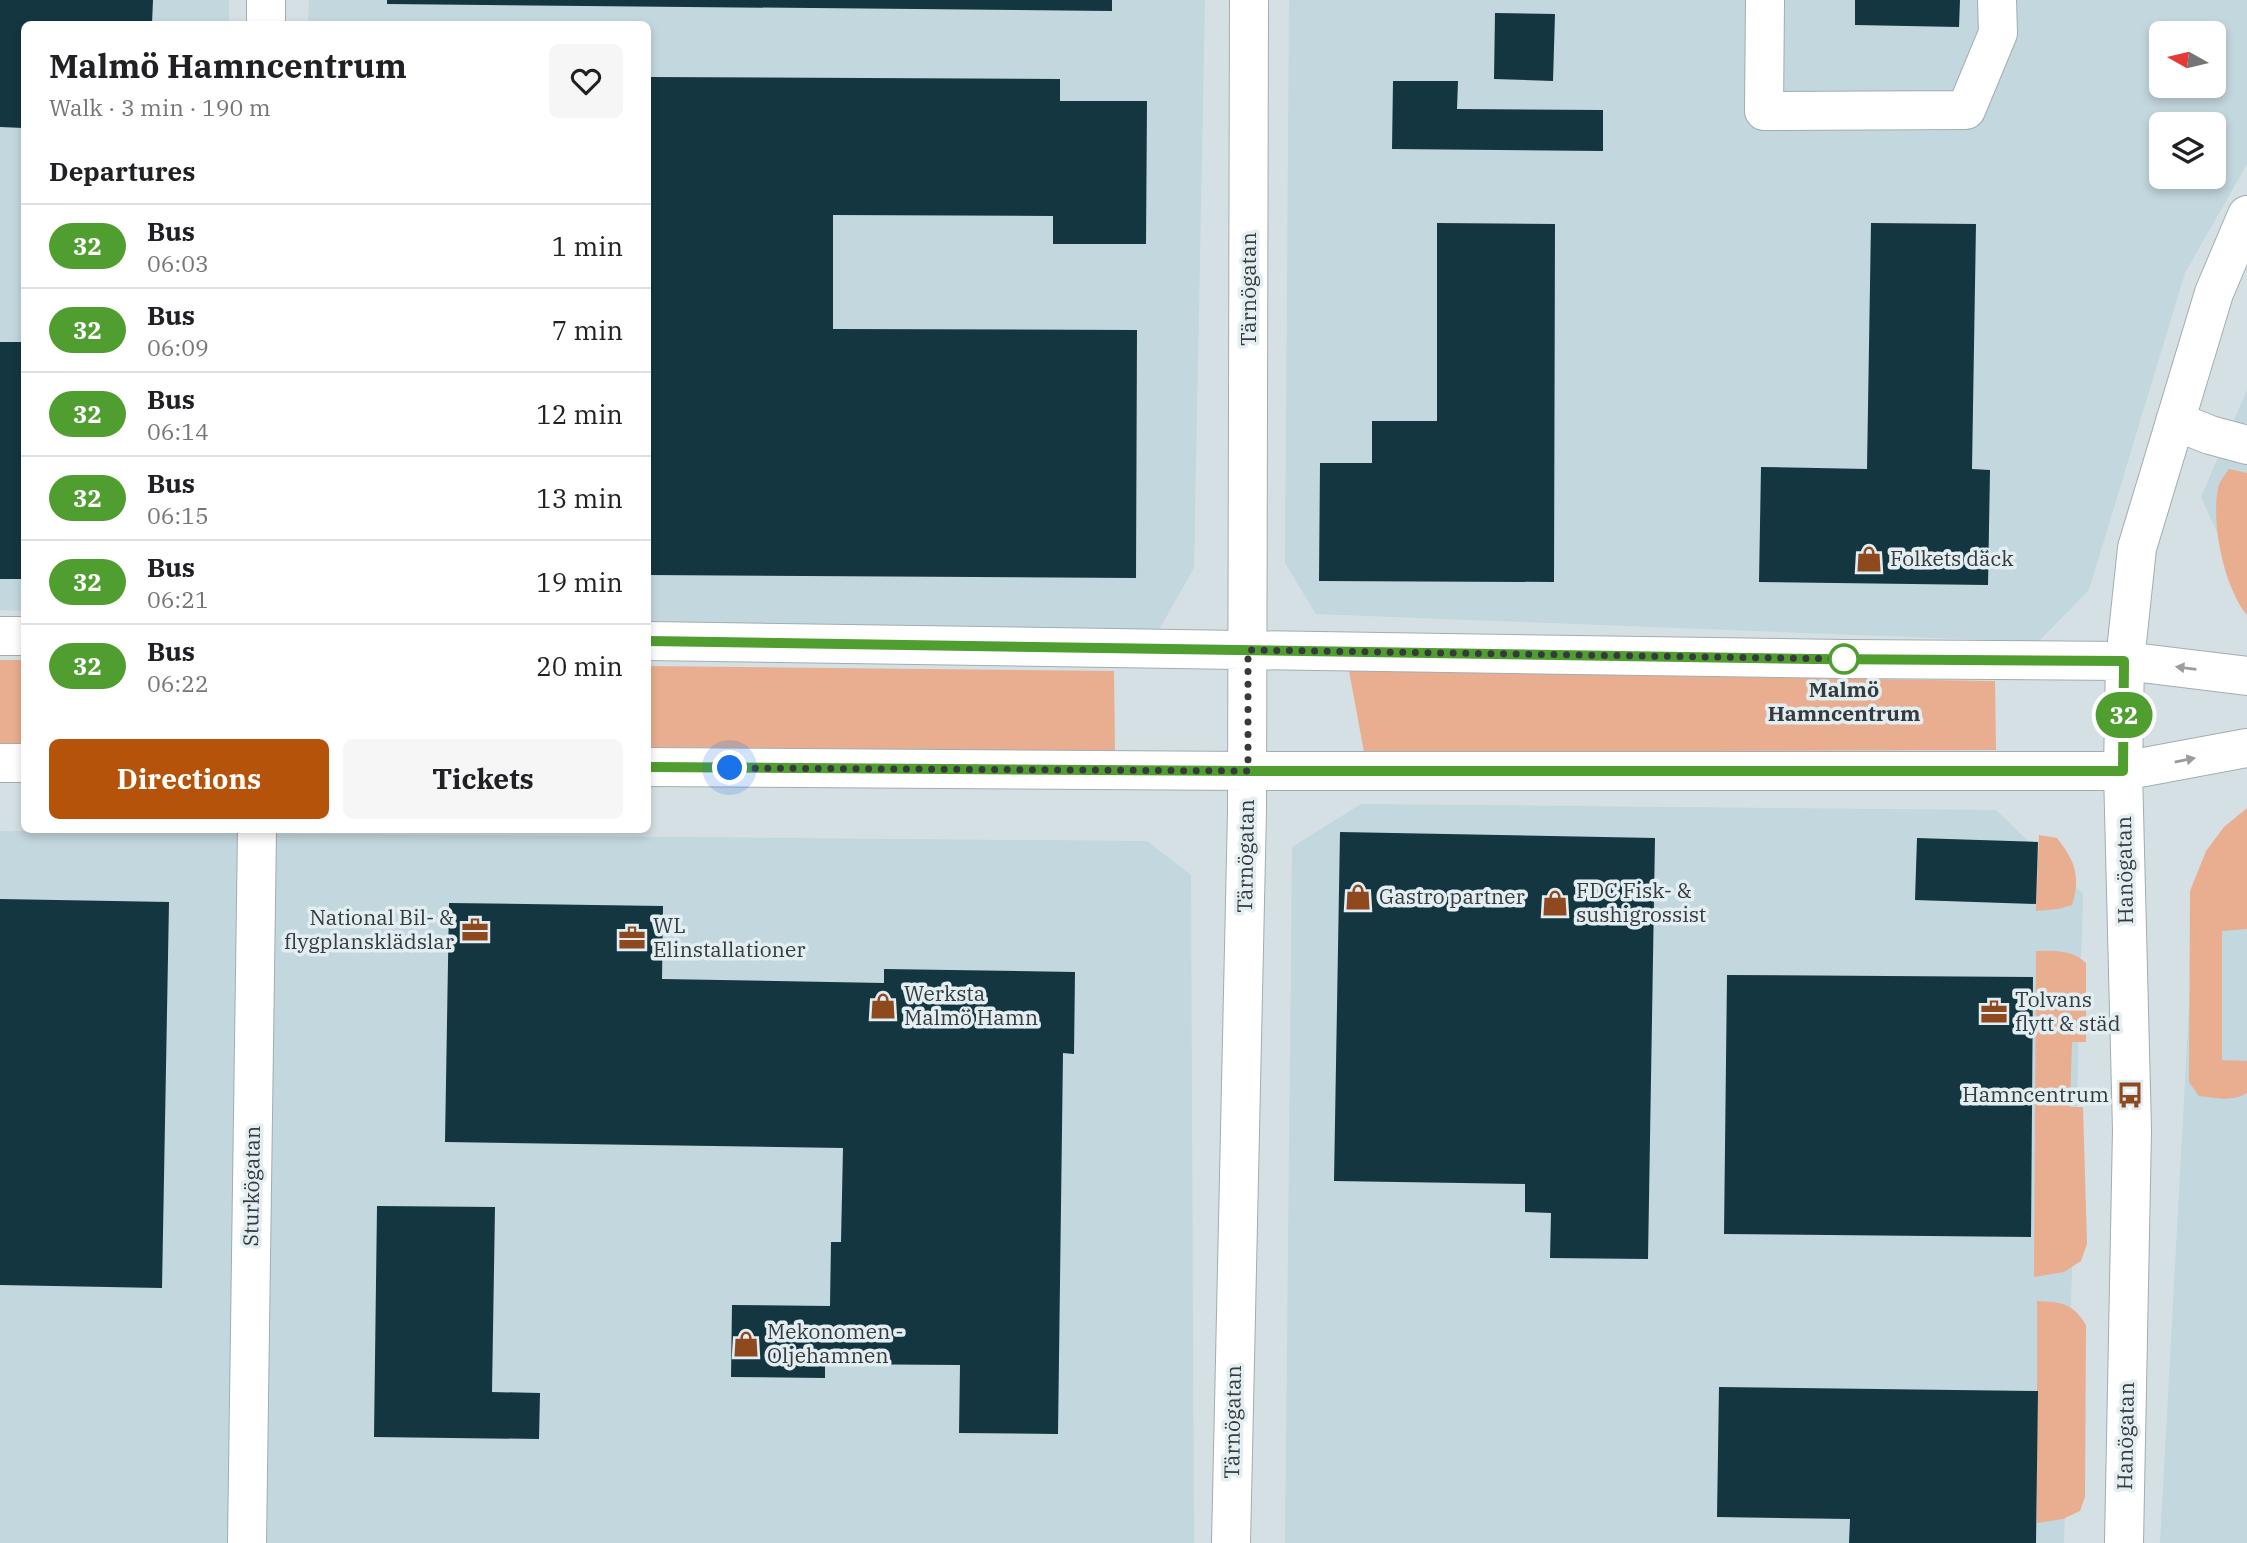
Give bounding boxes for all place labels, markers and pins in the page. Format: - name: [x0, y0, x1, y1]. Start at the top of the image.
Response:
- shop icon: Folkets däck: [1854, 544, 1884, 574]
- place label: Folkets däck: [1890, 544, 2014, 572]
- marker: Malmö Hamncentrum: [1829, 644, 1859, 674]
- place label: Malmö Hamncentrum: [1768, 675, 1920, 727]
- place label: FDC Fisk- & sushigrossist: [1576, 876, 1706, 928]
- shop icon: Gastro partner: [1343, 882, 1373, 912]
- place label: Gastro partner: [1379, 882, 1525, 910]
- shop icon: FDC Fisk- & sushigrossist: [1540, 888, 1570, 918]
- place label: National Bil- & flygplansklädslar: [284, 903, 455, 955]
- place label: WL Elinstallationer: [653, 911, 806, 963]
- office icon: National Bil- & flygplansklädslar: [460, 915, 490, 945]
- office icon: WL Elinstallationer: [617, 923, 647, 953]
- place label: Werksta Malmö Hamn: [904, 979, 1038, 1031]
- place label: Tolvans flytt & städ: [2015, 985, 2121, 1037]
- shop icon: Werksta Malmö Hamn: [868, 991, 898, 1021]
- office icon: Tolvans flytt & städ: [1979, 997, 2009, 1027]
- place label: Hamncentrum: [1962, 1080, 2109, 1108]
- bus stop icon: Hamncentrum: [2115, 1080, 2145, 1110]
- place label: Mekonomen - Oljehamnen: [767, 1317, 903, 1369]
- shop icon: Mekonomen - Oljehamnen: [731, 1329, 761, 1359]

